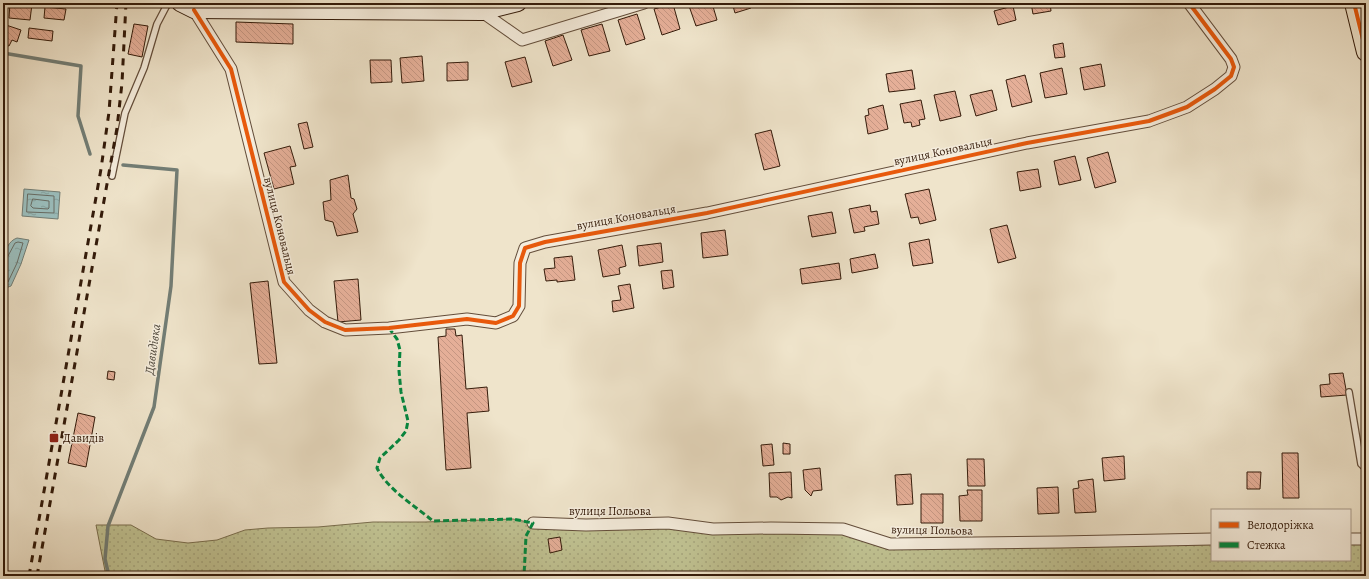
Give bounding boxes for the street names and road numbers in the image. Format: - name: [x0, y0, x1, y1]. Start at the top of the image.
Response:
- street label: вулиця Коновальця: [892, 133, 994, 169]
- street label: вулиця Коновальця: [260, 175, 300, 277]
- street label: вулиця Коновальця: [575, 200, 677, 234]
- street label: вулиця Польова: [569, 503, 651, 519]
- street label: вулиця Польова: [891, 521, 974, 539]

